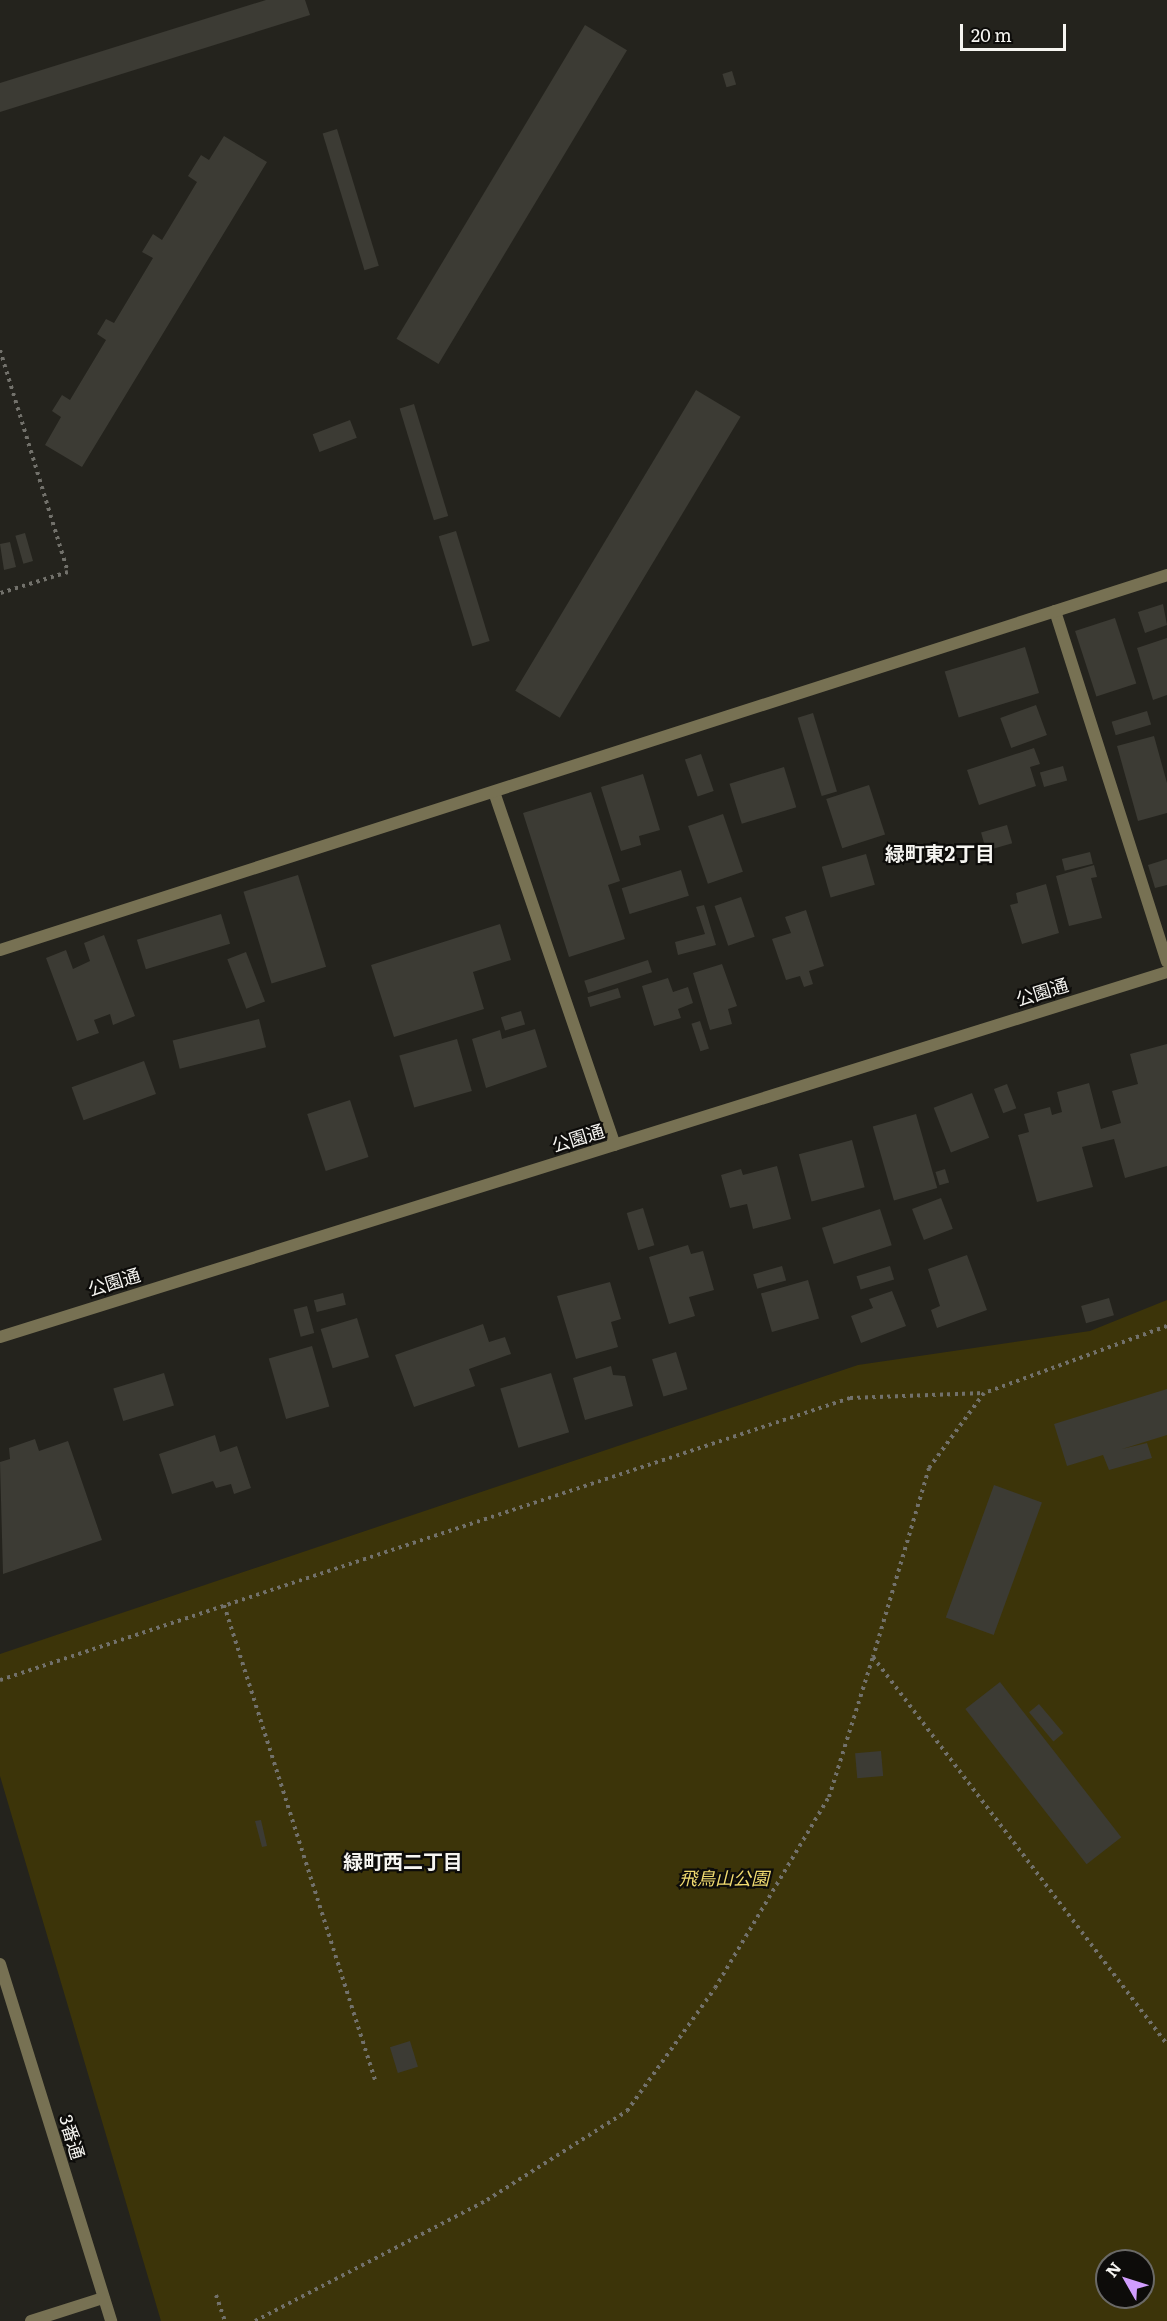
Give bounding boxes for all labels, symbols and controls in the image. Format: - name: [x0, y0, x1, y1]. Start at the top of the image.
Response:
- scale bar: [963, 12, 1070, 50]
- text: 20 m: [971, 21, 1012, 48]
- district label: 緑町東2丁目: [885, 840, 995, 864]
- street label: 公園通: [1013, 974, 1071, 1010]
- street label: 公園通: [549, 1120, 607, 1156]
- street label: 公園通: [85, 1264, 143, 1300]
- district label: 緑町西二丁目: [343, 1848, 463, 1872]
- park label: 飛鳥山公園: [679, 1867, 769, 1889]
- street label: 3番通: [55, 2112, 89, 2162]
- north arrow: [1095, 2249, 1155, 2309]
- text: N: [1099, 2256, 1126, 2282]

